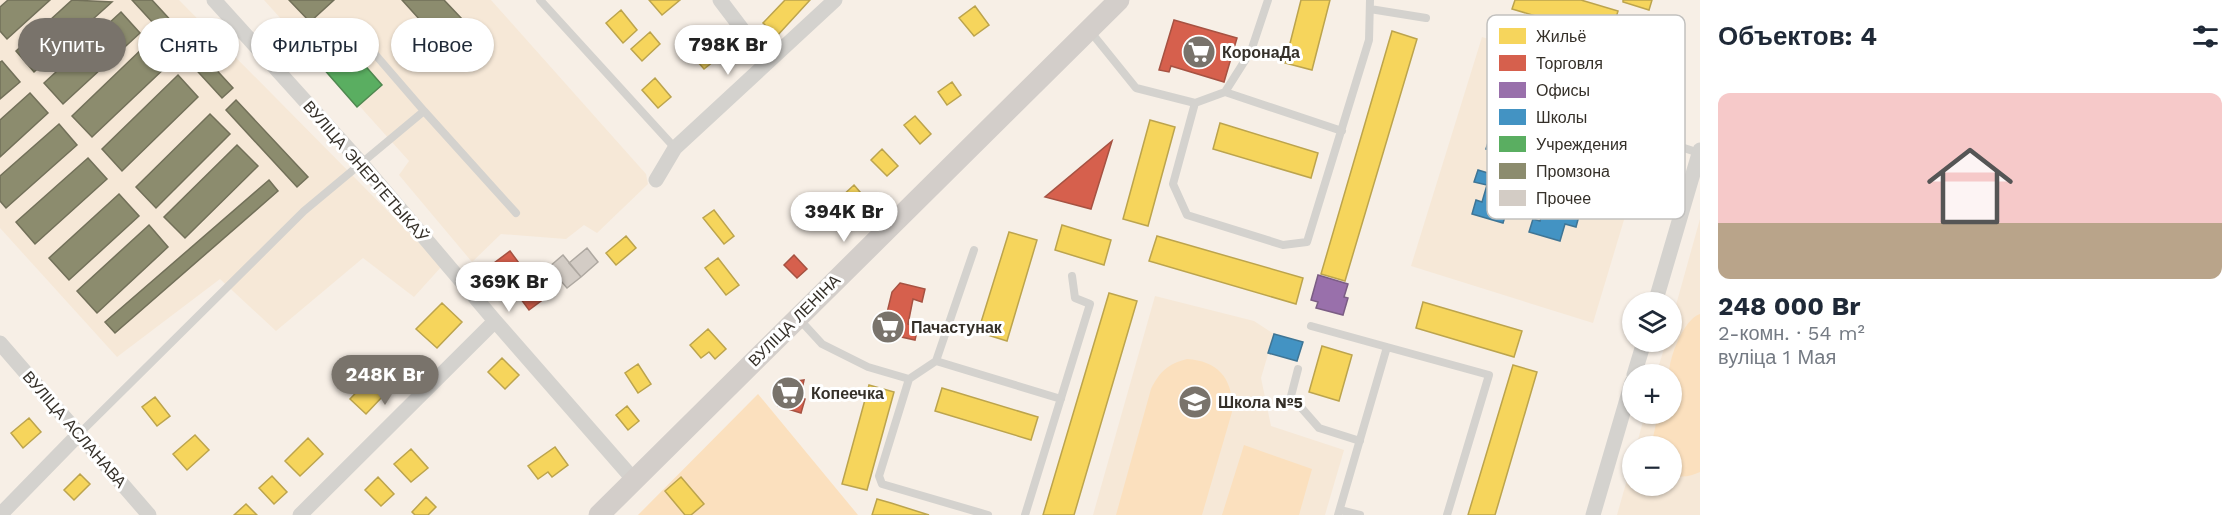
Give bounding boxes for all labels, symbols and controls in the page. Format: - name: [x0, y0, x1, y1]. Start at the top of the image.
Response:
- legend: [1487, 15, 1685, 219]
- chip: Купить: [18, 18, 126, 72]
- chip: Снять: [138, 18, 239, 72]
- chip: Фильтры: [251, 18, 379, 72]
- chip: Новое: [391, 18, 494, 72]
- icon: filters: [2189, 20, 2222, 53]
- text: Объектов: 4: [1718, 21, 1877, 51]
- pin: 798K Br: [673, 25, 783, 76]
- text: Жильё: [1536, 27, 1586, 46]
- text: 798K Br: [689, 32, 767, 56]
- supermarket icon: КоронаДа: [1181, 34, 1217, 70]
- place label: КоронаДа: [1222, 43, 1300, 62]
- text: Торговля: [1536, 54, 1603, 73]
- text: Офисы: [1536, 81, 1590, 100]
- street label: ВУЛІЦА ЭНЕРГЕТЫКАЎ: [299, 96, 433, 246]
- text: Школы: [1536, 108, 1587, 127]
- icon: home: [1916, 132, 2024, 240]
- text: Учреждения: [1536, 135, 1628, 154]
- text: Промзона: [1536, 162, 1610, 181]
- text: Прочее: [1536, 189, 1591, 208]
- pin: 394K Br: [789, 192, 899, 243]
- text: 394K Br: [805, 199, 883, 223]
- pin: 369K Br: [454, 262, 564, 313]
- text: 369K Br: [470, 269, 548, 293]
- street label: ВУЛІЦА ЛЕНІНА: [744, 270, 844, 370]
- text: 248 000 Br: [1718, 291, 1860, 321]
- map controls: [1622, 292, 1682, 496]
- button: layers: [1622, 292, 1682, 352]
- supermarket icon: Пачастунак: [870, 309, 906, 345]
- place label: Пачастунак: [911, 318, 1003, 337]
- text: 2-комн. · 54 m²: [1718, 321, 1865, 345]
- text: вуліца 1 Мая: [1718, 345, 1836, 369]
- pin: 248K Br: [330, 355, 440, 406]
- text: 248K Br: [346, 362, 424, 386]
- button: +: [1622, 364, 1682, 424]
- street label: ВУЛІЦА АСЛАНАВА: [19, 367, 131, 492]
- supermarket icon: Копеечка: [770, 375, 806, 411]
- place label: Копеечка: [811, 384, 884, 403]
- school or university icon: Школа №5: [1177, 384, 1213, 420]
- place label: Школа №5: [1218, 393, 1303, 412]
- button: −: [1622, 436, 1682, 496]

